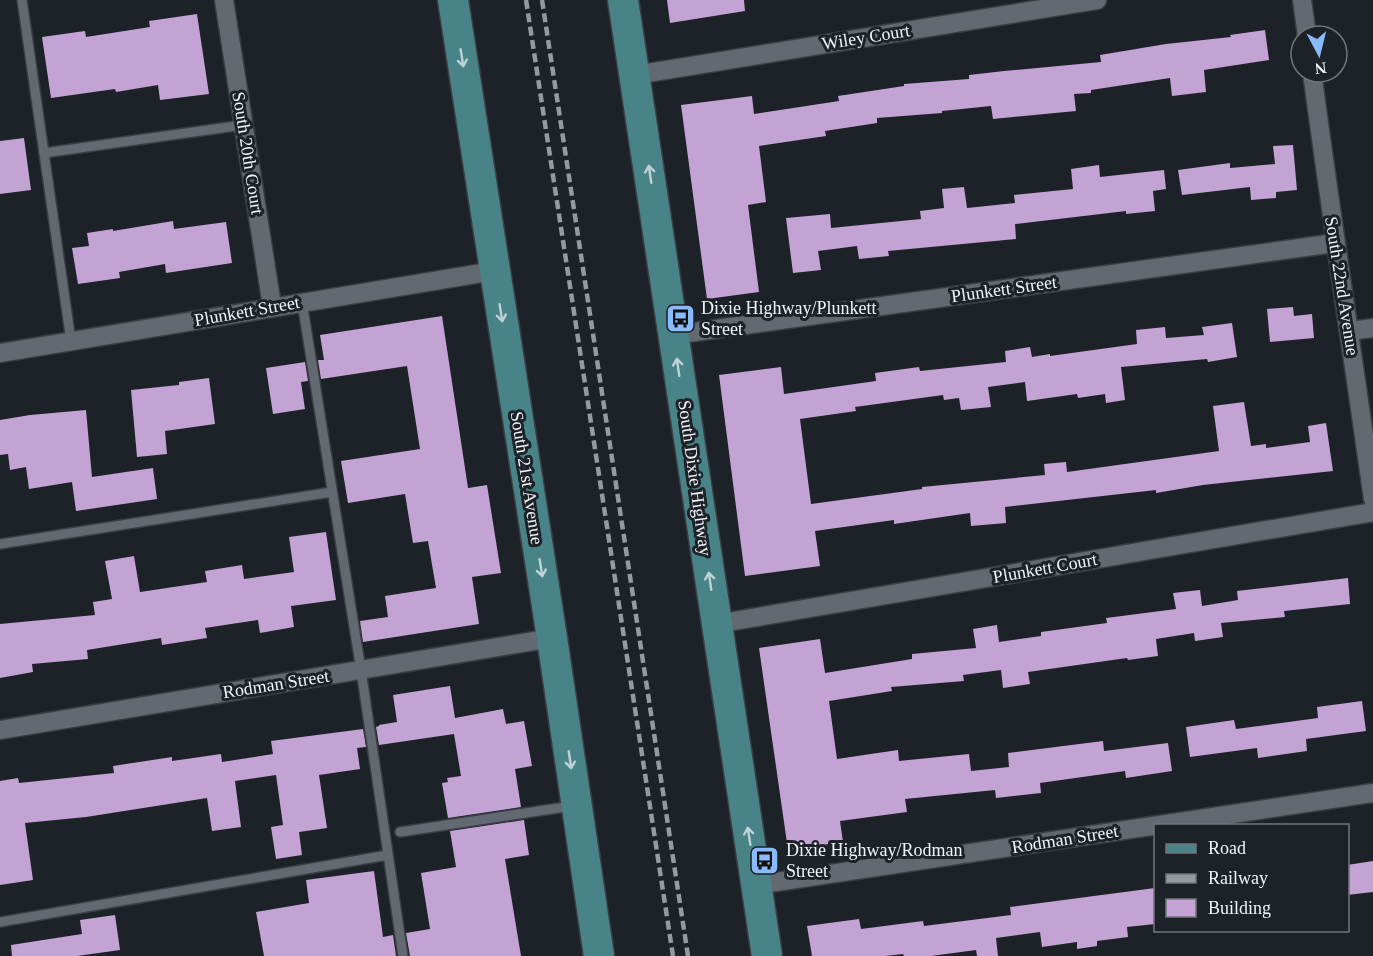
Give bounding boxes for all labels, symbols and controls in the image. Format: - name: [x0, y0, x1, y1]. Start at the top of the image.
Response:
- street label: Wiley Court: [821, 20, 911, 54]
- north arrow: [1289, 24, 1349, 84]
- one-way arrow: [456, 47, 467, 67]
- text: N: [1314, 59, 1328, 78]
- street label: South 20th Court: [228, 90, 268, 216]
- one-way arrow: [644, 165, 655, 185]
- street label: South 22nd Avenue: [1321, 215, 1363, 357]
- street label: Plunkett Street: [950, 272, 1058, 306]
- street label: Plunkett Street: [193, 292, 301, 330]
- place label: Dixie Highway/Plunkett Street: [701, 298, 876, 339]
- one-way arrow: [496, 302, 507, 322]
- bus stop icon: Dixie Highway/Plunkett Street: [664, 302, 696, 334]
- one-way arrow: [672, 358, 683, 378]
- street label: South Dixie Highway: [674, 399, 716, 557]
- street label: South 21st Avenue: [507, 410, 547, 546]
- street label: Plunkett Court: [991, 549, 1099, 587]
- one-way arrow: [536, 557, 547, 577]
- one-way arrow: [704, 571, 715, 591]
- street label: Rodman Street: [221, 666, 331, 702]
- one-way arrow: [565, 750, 576, 770]
- street label: Rodman Street: [1010, 821, 1120, 857]
- legend: [1154, 824, 1349, 932]
- one-way arrow: [743, 826, 754, 846]
- text: Road: [1208, 838, 1246, 858]
- place label: Dixie Highway/Rodman Street: [786, 840, 962, 881]
- bus stop icon: Dixie Highway/Rodman Street: [749, 844, 781, 876]
- text: Railway: [1208, 868, 1268, 888]
- text: Building: [1208, 898, 1271, 918]

